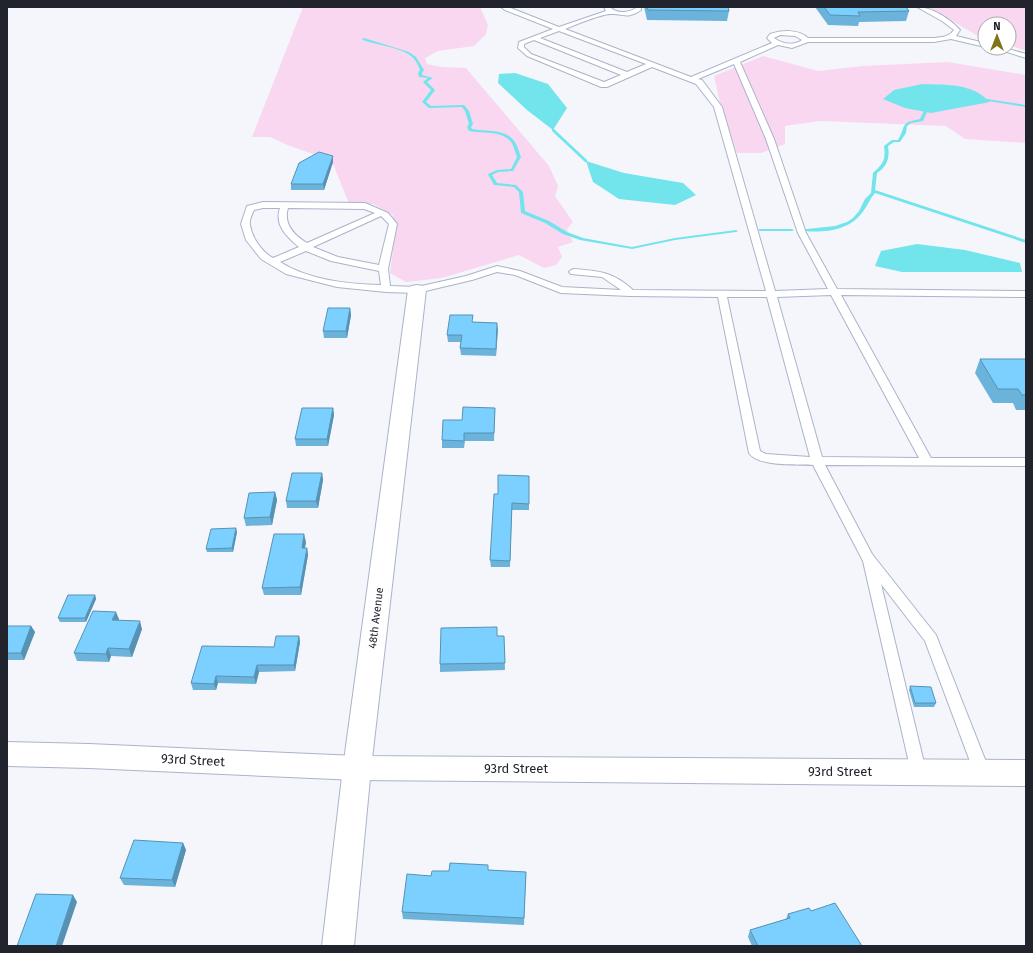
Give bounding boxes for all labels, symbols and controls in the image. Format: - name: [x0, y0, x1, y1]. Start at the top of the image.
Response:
- north arrow: [977, 16, 1017, 56]
- text: N: [993, 20, 1001, 33]
- street label: 48th Avenue: [366, 587, 386, 649]
- street label: 93rd Street: [161, 751, 226, 769]
- street label: 93rd Street: [484, 761, 548, 776]
- street label: 93rd Street: [808, 764, 872, 779]

